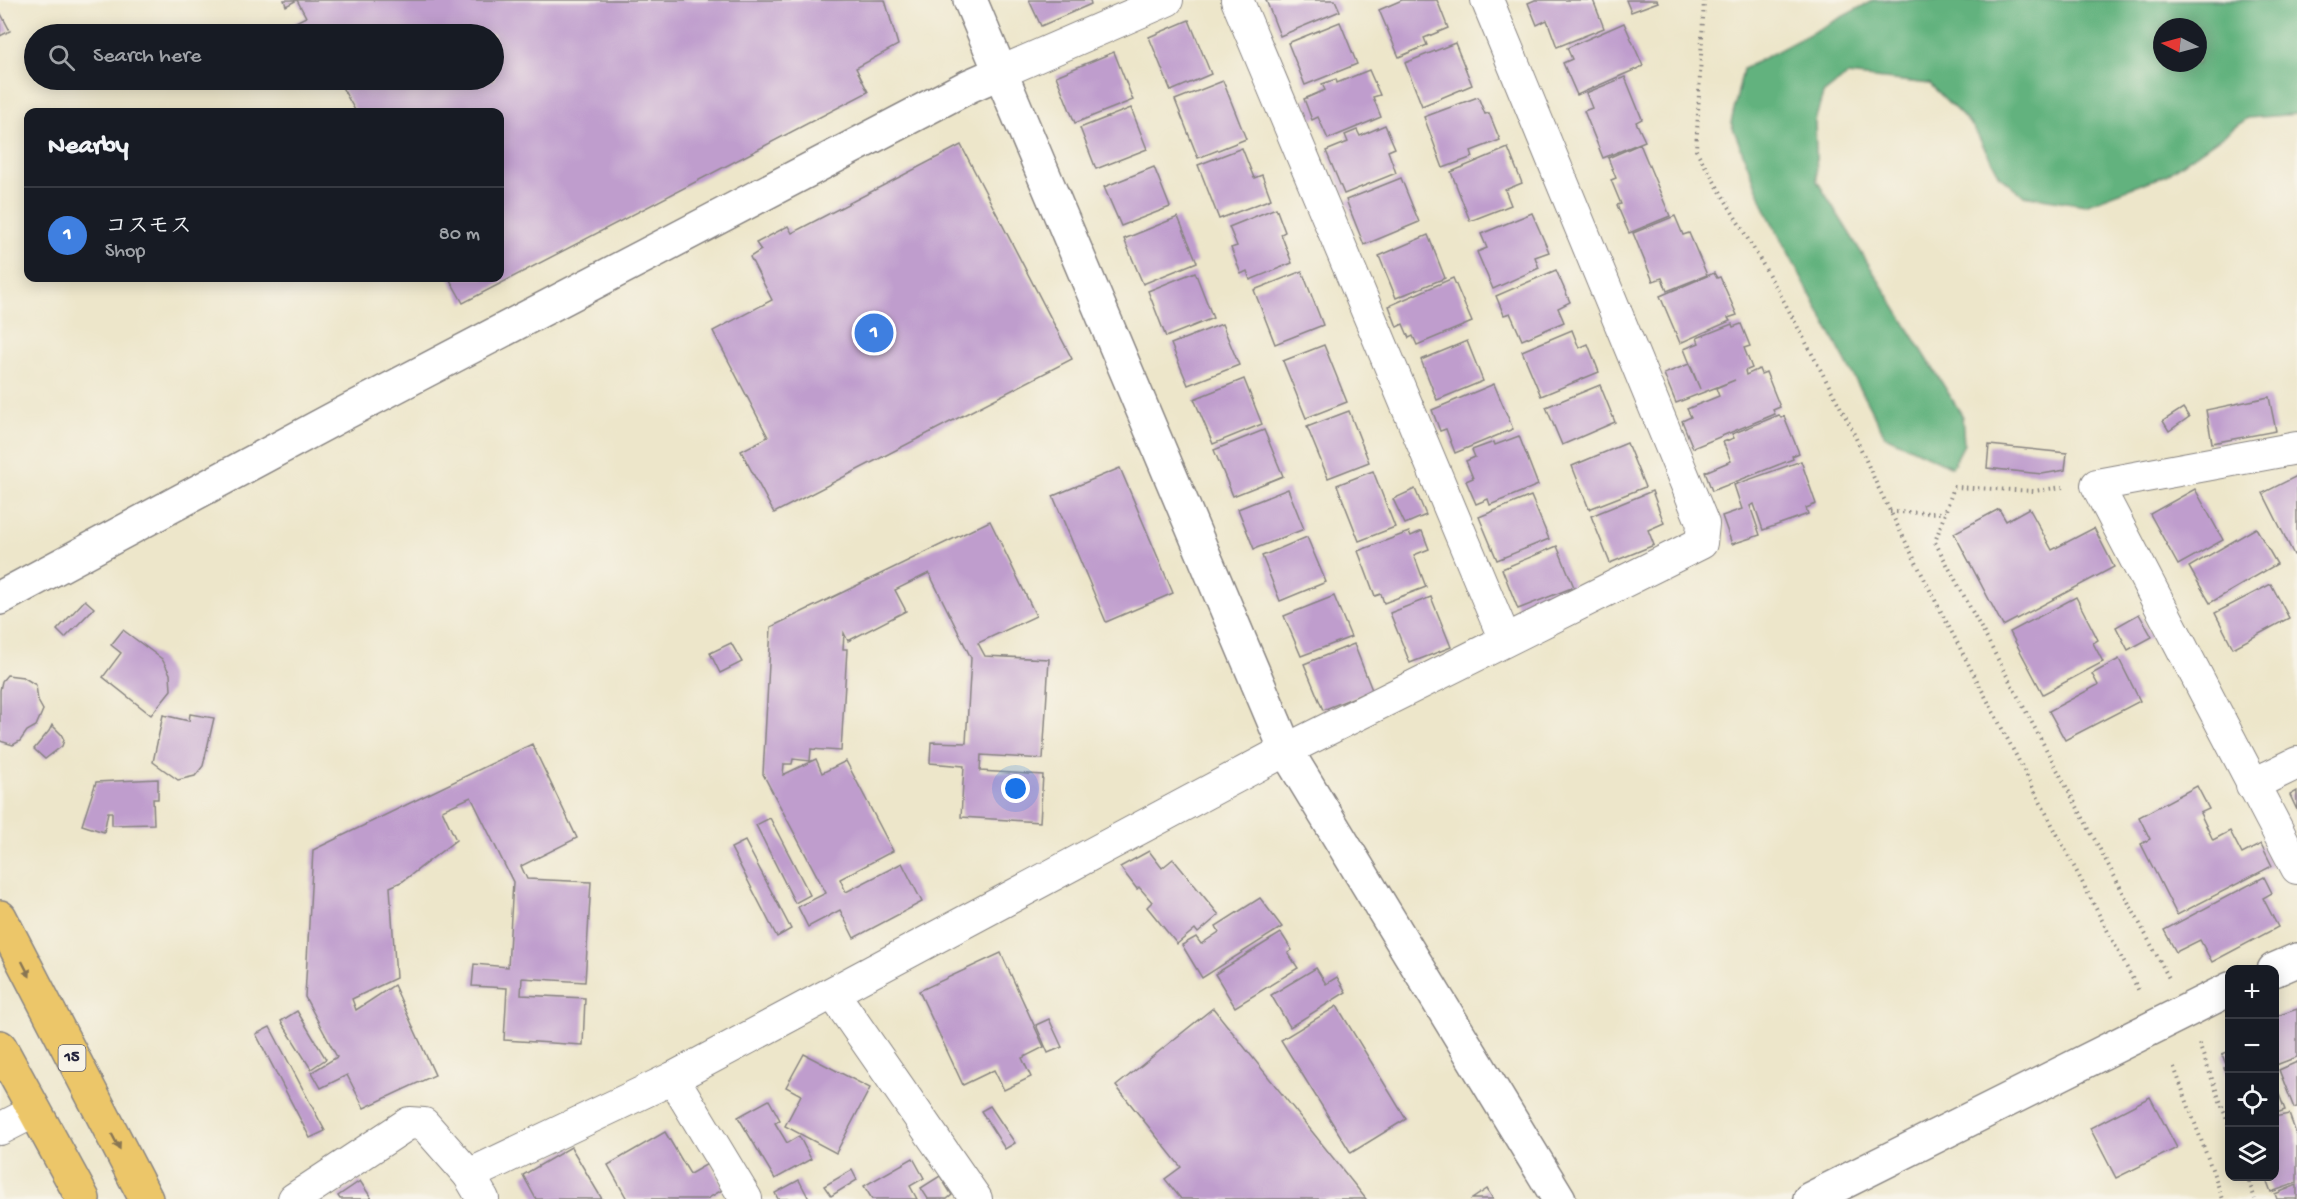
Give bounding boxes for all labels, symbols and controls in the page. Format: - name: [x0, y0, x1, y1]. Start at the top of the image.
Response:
- north arrow: [2153, 18, 2207, 72]
- search box: [24, 24, 504, 90]
- icon: search: [45, 41, 78, 74]
- text: Search here: [93, 44, 201, 70]
- text: Nearby: [48, 132, 129, 163]
- text: コスモス: [105, 215, 192, 241]
- text: 1: [63, 224, 72, 247]
- text: 80 m: [439, 224, 480, 247]
- text: Shop: [105, 241, 145, 264]
- pin: 1: [854, 310, 894, 356]
- your location: [1001, 774, 1030, 803]
- one-way arrow: [21, 960, 31, 978]
- map controls: [2225, 965, 2279, 1181]
- button: +: [2225, 965, 2279, 1019]
- button: −: [2225, 1019, 2279, 1073]
- road number: 15: [58, 1045, 86, 1071]
- button: locate: [2225, 1073, 2279, 1127]
- button: layers: [2225, 1127, 2279, 1181]
- one-way arrow: [111, 1134, 121, 1151]

